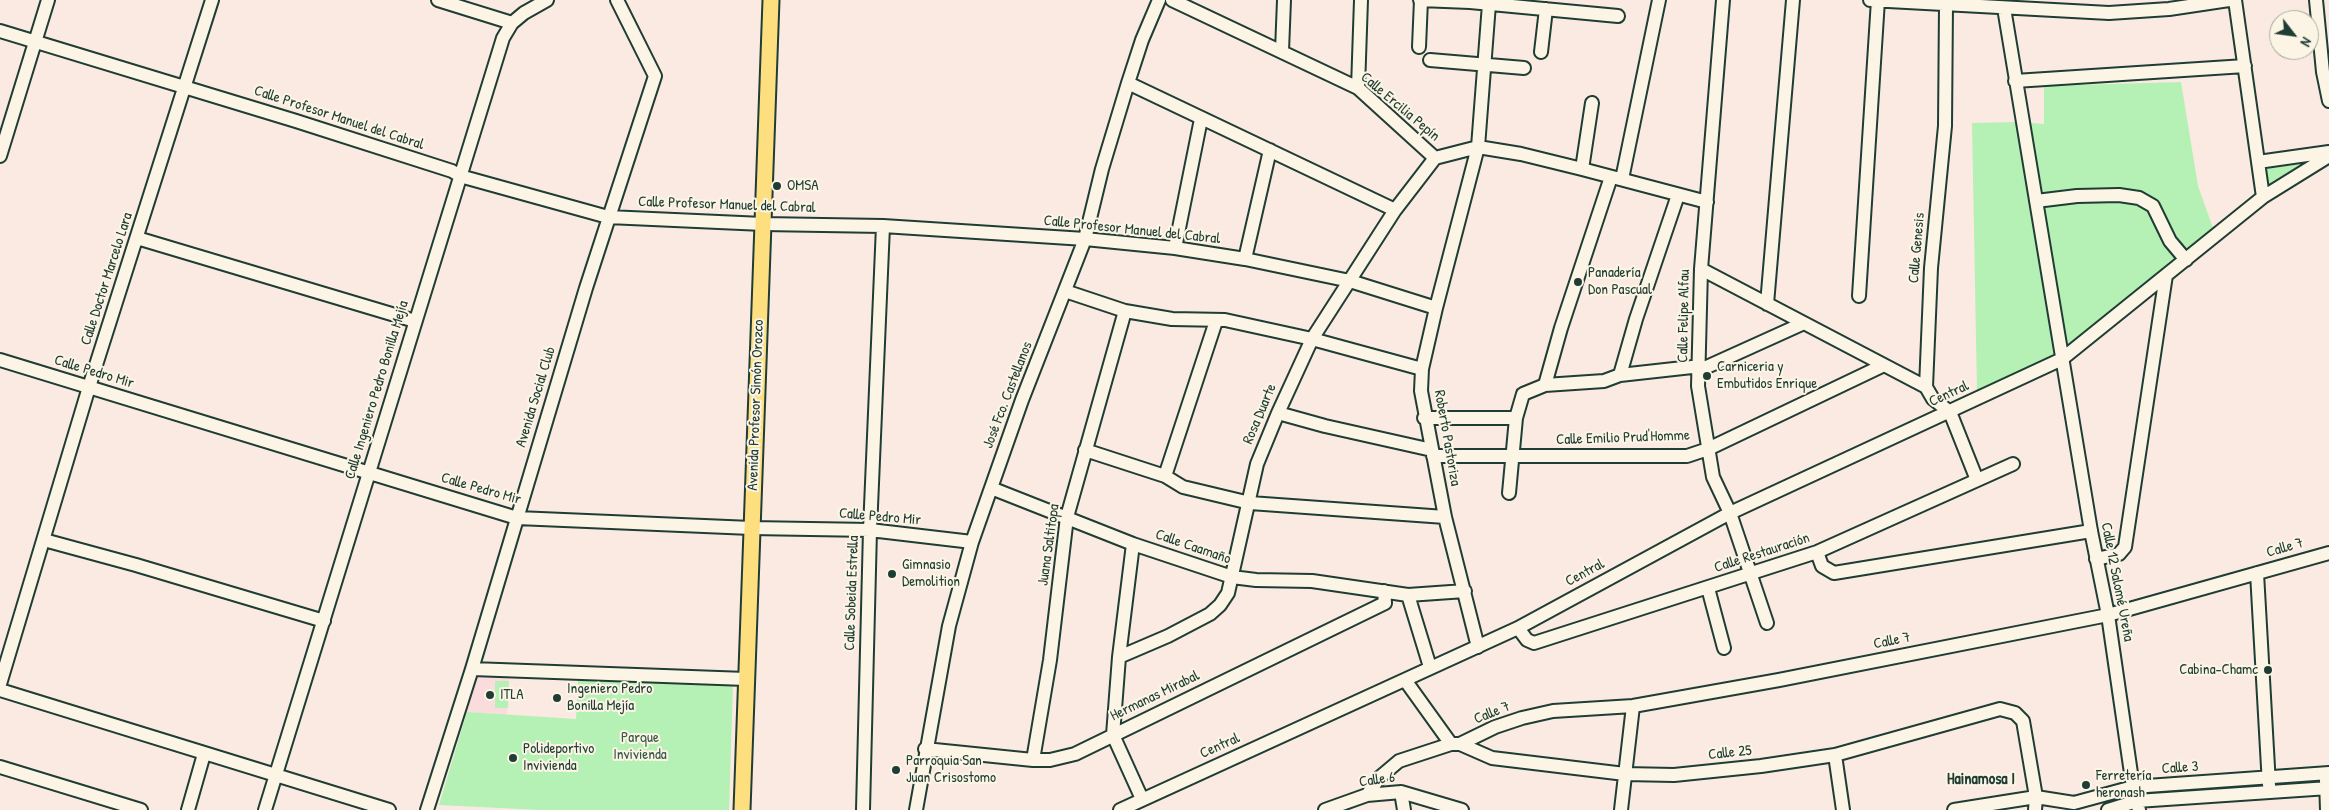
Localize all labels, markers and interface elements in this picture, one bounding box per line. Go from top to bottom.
north arrow [2269,10,2319,60]
text: N [2296,34,2317,50]
street label: Calle Ercilia Pepín [1357,69,1443,145]
street label: Calle Profesor Manuel del Cabral [252,82,426,154]
place label: OMSA [787,177,818,195]
marker: OMSA [771,180,783,192]
street label: Calle Profesor Manuel del Cabral [638,193,816,217]
street label: Calle Doctor Marcelo Lara [77,210,137,348]
street label: Calle Profesor Manuel del Cabral [1043,212,1221,248]
street label: Calle Genesis [1905,212,1929,284]
place label: Panadería Don Pascual [1588,264,1652,299]
street label: Calle Felipe Alfau [1674,269,1694,363]
marker: Panadería Don Pascual [1572,276,1584,288]
street label: Calle Ingeniero Pedro Bonilla Mejía [341,298,413,482]
street label: Avenida Profesor Simón Orozco [744,319,768,491]
street label: José Fco. Castellanos [979,339,1037,451]
street label: Avenida Social Club [512,344,560,450]
street label: Calle Pedro Mir [52,351,136,393]
place label: Carniceria y Embutidos Enrique [1717,358,1817,393]
marker: Carniceria y Embutidos Enrique [1701,370,1713,382]
street label: Central [1926,377,1972,411]
street label: Rosa Duarte [1239,381,1281,447]
street label: Roberto Pastoriza [1430,389,1464,487]
street label: Calle Emilio Prud'Homme [1556,427,1690,449]
street label: Calle Pedro Mir [439,469,523,509]
street label: Juana Saltitopa [1034,503,1064,587]
street label: Calle Pedro Mir [838,504,922,530]
street label: Calle 12 Salomé Ureña [2097,521,2137,643]
street label: Calle Caamaño [1153,526,1233,568]
street label: Calle Restauración [1712,529,1812,577]
street label: Calle 7 [2265,534,2305,562]
street label: Calle Sobeida Estrella [841,535,863,651]
street label: Central [1562,555,1608,591]
place label: Gimnasio Demolition [902,556,960,591]
marker: Gimnasio Demolition [886,568,898,580]
street label: Calle 7 [1872,629,1912,653]
place label: Cabina-Chamc [2179,661,2258,679]
marker: Cabina-Chamc [2262,664,2274,676]
street label: Hermanas Mirabal [1108,667,1202,725]
place label: Ingeniero Pedro Bonilla Mejía [567,680,652,715]
place label: ITLA [500,686,523,704]
marker: ITLA [484,689,496,701]
marker: Ingeniero Pedro Bonilla Mejía [551,692,563,704]
street label: Calle 7 [1471,698,1513,728]
park label: Parque Invivienda [613,729,667,764]
street label: Central [1197,729,1243,763]
place label: Polideportivo Invivienda [523,740,594,775]
street label: Calle 25 [1708,742,1752,764]
marker: Polideportivo Invivienda [507,752,519,764]
place label: Parroquia San Juan Crisostomo [906,752,996,787]
street label: Calle 3 [2161,758,2199,778]
marker: Parroquia San Juan Crisostomo [890,764,902,776]
place label: Ferretería heronash [2096,767,2151,802]
street label: Calle 6 [1358,769,1396,791]
district label: Hainamosa I [1947,770,2015,790]
marker: Ferretería heronash [2080,779,2092,791]

